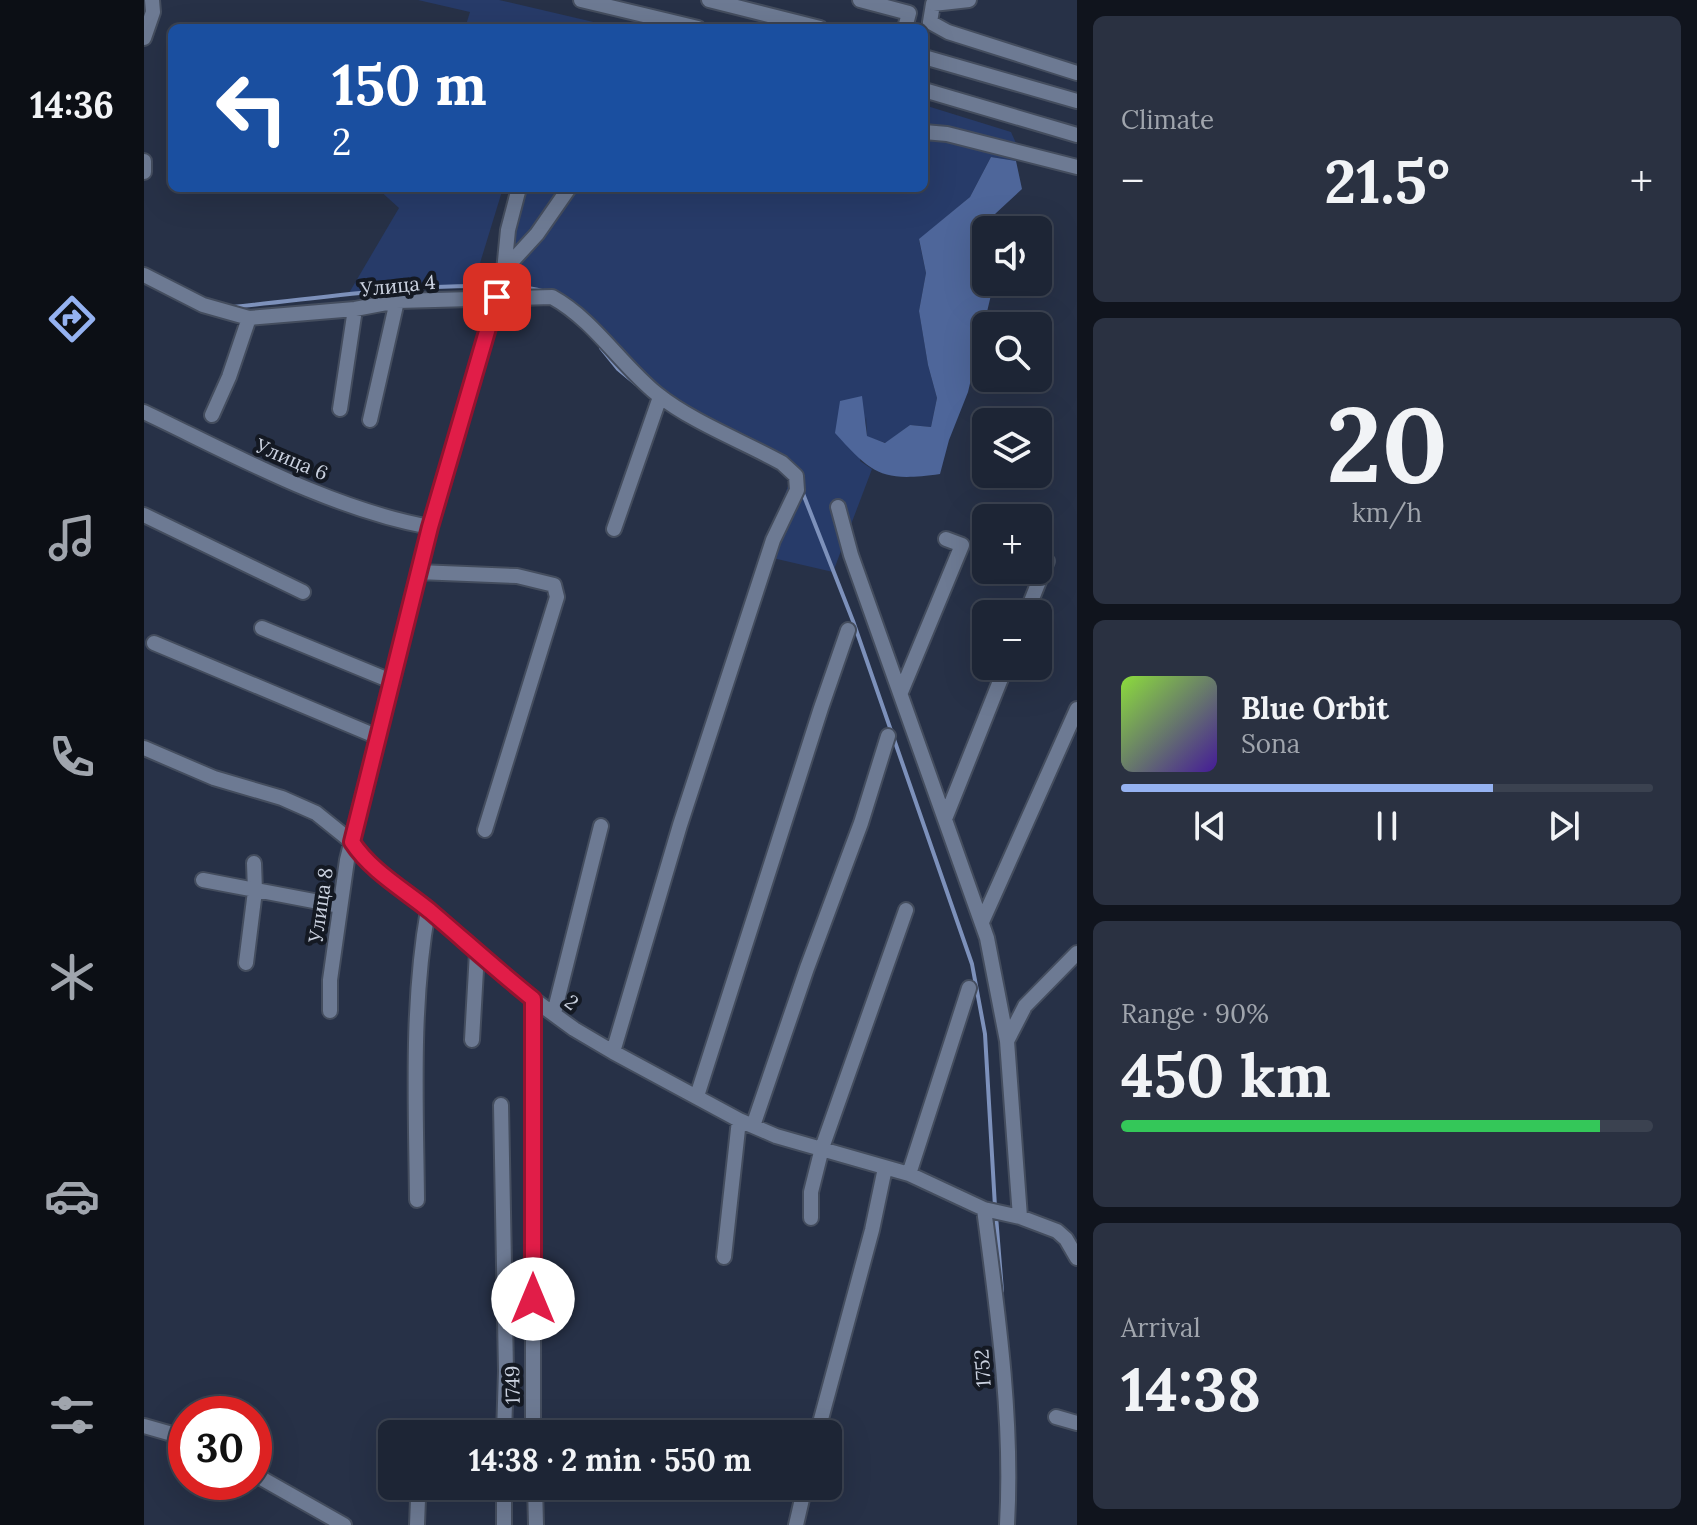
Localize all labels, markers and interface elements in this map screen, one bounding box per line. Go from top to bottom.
text: 150 m [332,49,487,120]
icon: left [200,56,304,160]
text: 14:36 [30,82,114,128]
text: Climate [1121,103,1214,136]
text: 2 [332,119,351,165]
text: 21.5° [1324,143,1450,219]
text: − [1121,153,1144,209]
text: + [1630,153,1653,209]
map controls [972,216,1052,680]
button: sound [972,216,1052,296]
pin [463,263,531,331]
street label: Улица 4 [358,269,437,301]
icon: arrive [475,275,519,319]
icon: directions [44,291,100,347]
button: search [972,312,1052,392]
text: 20 [1326,377,1448,510]
button: layers [972,408,1052,488]
street label: Улица 6 [251,432,332,485]
text: km/h [1352,496,1422,529]
button: + [972,504,1052,584]
icon: music [44,510,100,566]
button: − [972,600,1052,680]
text: Blue Orbit [1241,689,1389,727]
text: Sona [1241,727,1300,760]
icon: phone [44,729,100,785]
icon: previous [1188,804,1232,848]
icon: pause [1365,804,1409,848]
icon: next [1542,804,1586,848]
street label: Улица 8 [302,866,338,945]
icon: climate [44,949,100,1005]
street label: 2 [560,989,584,1015]
text: Range · 90% [1121,997,1269,1030]
text: 450 km [1121,1037,1331,1113]
icon: car [44,1168,100,1224]
position arrow [491,1257,575,1341]
text: Arrival [1121,1311,1200,1344]
street label: 1752 [968,1348,996,1388]
text: 14:38 [1121,1351,1261,1427]
street label: 1749 [499,1365,525,1405]
icon: filters [44,1387,100,1443]
speed limit sign: 30 [168,1396,272,1500]
text: 14:38 · 2 min · 550 m [469,1441,751,1479]

